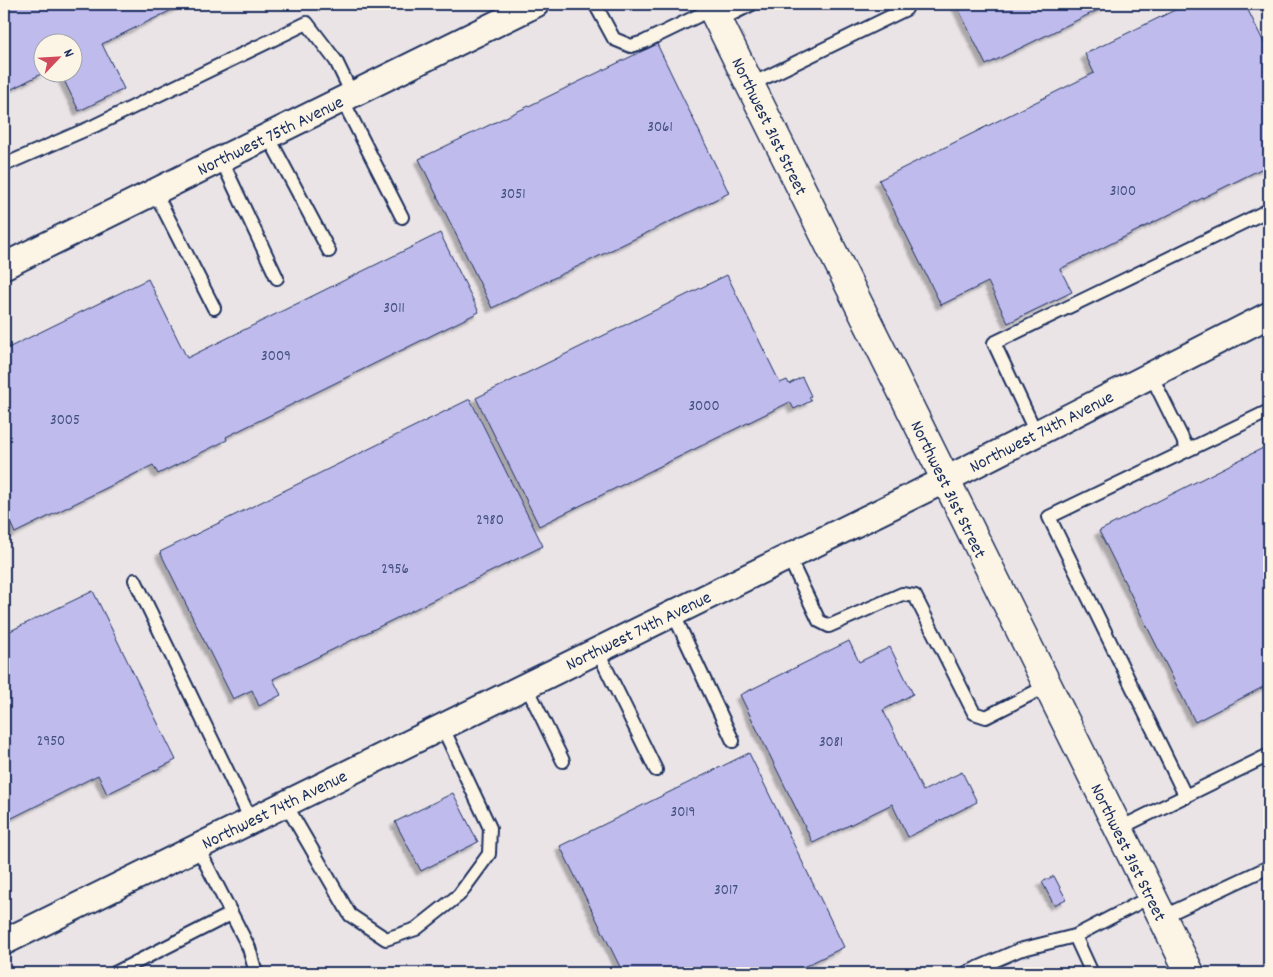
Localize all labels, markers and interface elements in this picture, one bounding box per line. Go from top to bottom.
north arrow [32,32,82,82]
text: N [57,46,79,61]
street label: Northwest 31st Street [724,54,812,200]
street label: Northwest 75th Avenue [194,91,348,184]
house number: 3061 [647,117,673,139]
house number: 3100 [1110,181,1136,203]
house number: 3051 [500,184,526,206]
house number: 3011 [383,298,405,320]
house number: 3009 [261,346,291,368]
street label: Northwest 74th Avenue [966,386,1119,480]
house number: 3000 [688,396,720,418]
house number: 3005 [50,410,80,432]
street label: Northwest 31st Street [903,417,991,563]
house number: 2980 [476,510,504,532]
house number: 2956 [381,559,409,581]
street label: Northwest 74th Avenue [562,586,716,678]
house number: 2950 [37,731,65,753]
house number: 3081 [819,732,843,754]
street label: Northwest 74th Avenue [198,765,352,857]
street label: Northwest 31st Street [1083,780,1171,926]
house number: 3019 [671,802,696,824]
house number: 3017 [714,880,738,902]

